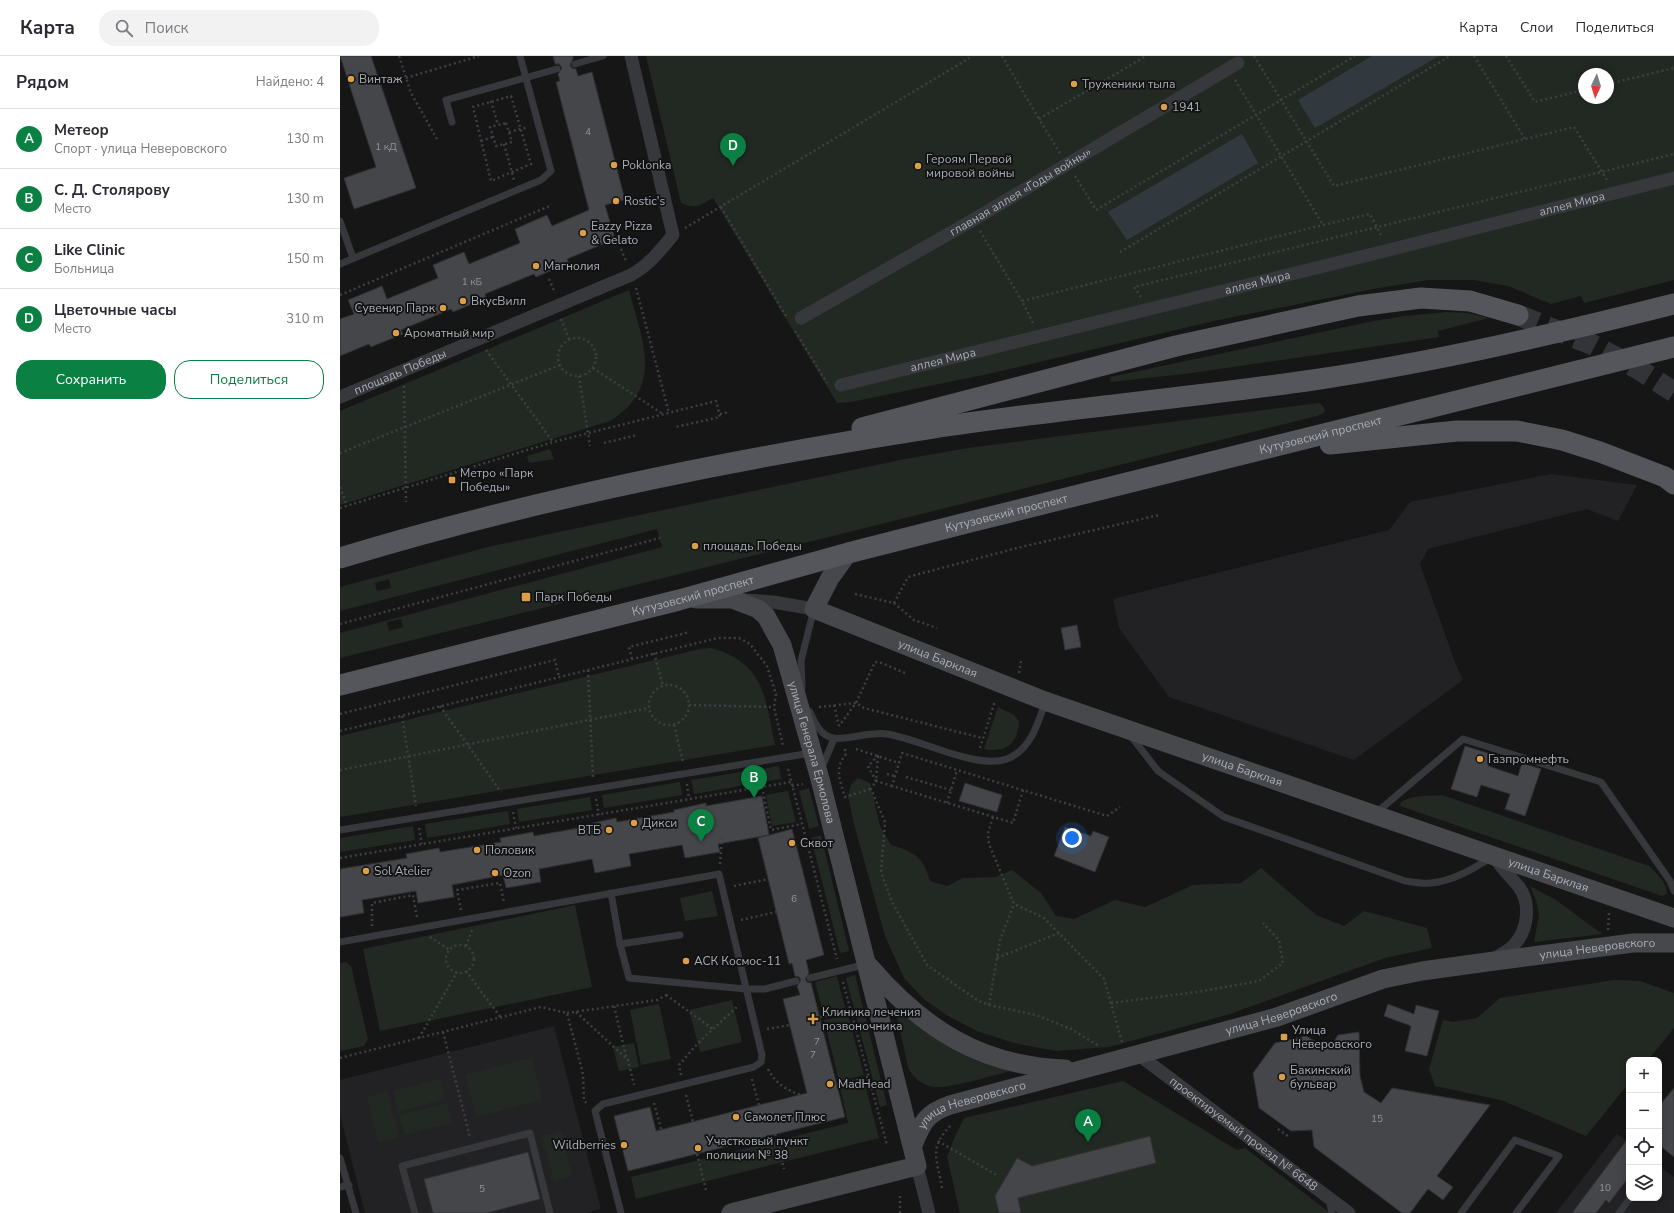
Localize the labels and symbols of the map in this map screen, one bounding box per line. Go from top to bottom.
north arrow [1578,68,1614,104]
place label: Винтаж [359,71,403,87]
marker: Винтаж [346,74,356,84]
place label: Труженики тыла [1082,76,1175,92]
marker: Труженики тыла [1069,79,1079,89]
place label: 1941 [1172,99,1201,115]
marker: 1941 [1159,102,1169,112]
house number: 4 [585,125,591,139]
pin: D [720,133,746,166]
house number: 1 кД [375,140,397,154]
street label: главная аллея «Годы войны» [946,144,1094,240]
place label: Героям Первой мировой войны [926,151,1014,181]
place label: Poklonka [622,157,671,173]
marker: Poklonka [609,160,619,170]
marker: Героям Первой мировой войны [913,161,923,171]
street label: аллея Мира [1537,188,1606,220]
place label: Rostic's [624,193,665,209]
marker: Rostic's [611,196,621,206]
place label: Eazzy Pizza & Gelato [591,218,652,248]
marker: Eazzy Pizza & Gelato [578,228,588,238]
place label: Магнолия [544,258,600,274]
marker: Магнолия [531,261,541,271]
street label: аллея Мира [1223,267,1292,298]
house number: 1 кБ [462,275,483,289]
place label: ВкусВилл [471,293,526,309]
marker: ВкусВилл [458,296,468,306]
place label: Сувенир Парк [355,300,436,316]
marker: Сувенир Парк [438,303,448,313]
place label: Ароматный мир [404,325,494,341]
marker: Ароматный мир [391,328,401,338]
street label: аллея Мира [908,344,977,376]
street label: площадь Победы [351,345,449,398]
street label: Кутузовский проспект [1258,412,1384,458]
place label: Метро «Парк Победы» [460,465,534,495]
marker: Метро «Парк Победы» [447,475,457,485]
street label: Кутузовский проспект [943,490,1070,536]
place label: площадь Победы [703,538,802,554]
marker: площадь Победы [690,541,700,551]
street label: Кутузовский проспект [630,571,756,620]
place label: Парк Победы [535,589,612,605]
marker: Парк Победы [520,591,532,603]
street label: улица Барклая [896,635,980,681]
street label: улица Генерала Ермолова [785,679,839,825]
street label: улица Барклая [1200,748,1285,790]
place label: Газпромнефть [1488,751,1569,767]
marker: Газпромнефть [1475,754,1485,764]
pin: B [741,765,767,798]
pin: C [688,809,714,842]
place label: Дикси [642,815,677,831]
marker: Дикси [629,818,639,828]
place label: ВТБ [578,822,601,838]
marker: ВТБ [604,825,614,835]
your location [1062,828,1082,848]
place label: Сквот [800,835,834,851]
marker: Сквот [787,838,797,848]
place label: Половик [485,842,535,858]
marker: Половик [472,845,482,855]
street label: улица Барклая [1506,853,1591,896]
place label: Sol Atelier [374,863,432,879]
place label: Ozon [503,865,531,881]
marker: Sol Atelier [361,866,371,876]
marker: Ozon [490,868,500,878]
house number: 6 [791,892,797,906]
street label: улица Неверовского [1538,935,1656,963]
place label: АСК Космос-11 [694,953,781,969]
marker: АСК Космос-11 [681,956,691,966]
street label: улица Неверовского [1224,988,1340,1039]
place label: Клиника лечения позвоночника [822,1004,921,1034]
marker: Клиника лечения позвоночника [807,1013,819,1025]
place label: Улица Неверовского [1291,1022,1372,1052]
marker: Улица Неверовского [1279,1032,1289,1042]
house number: 7 [814,1035,820,1049]
house number: 7 [810,1048,816,1062]
place label: Бакинский бульвар [1290,1062,1351,1092]
marker: Бакинский бульвар [1277,1072,1287,1082]
street label: проектируемый проезд № 6648 [1166,1073,1321,1195]
place label: MadHead [838,1076,891,1092]
street label: улица Неверовского [914,1077,1028,1132]
marker: MadHead [825,1079,835,1089]
place label: Самолет Плюс [744,1109,826,1125]
pin: A [1075,1109,1101,1142]
marker: Самолет Плюс [731,1112,741,1122]
house number: 15 [1371,1112,1383,1126]
place label: Участковый пункт полиции № 38 [705,1133,809,1163]
place label: Wildberries [553,1137,616,1153]
marker: Wildberries [619,1140,629,1150]
marker: Участковый пункт полиции № 38 [693,1143,703,1153]
house number: 10 [1599,1181,1611,1195]
house number: 5 [479,1182,485,1196]

